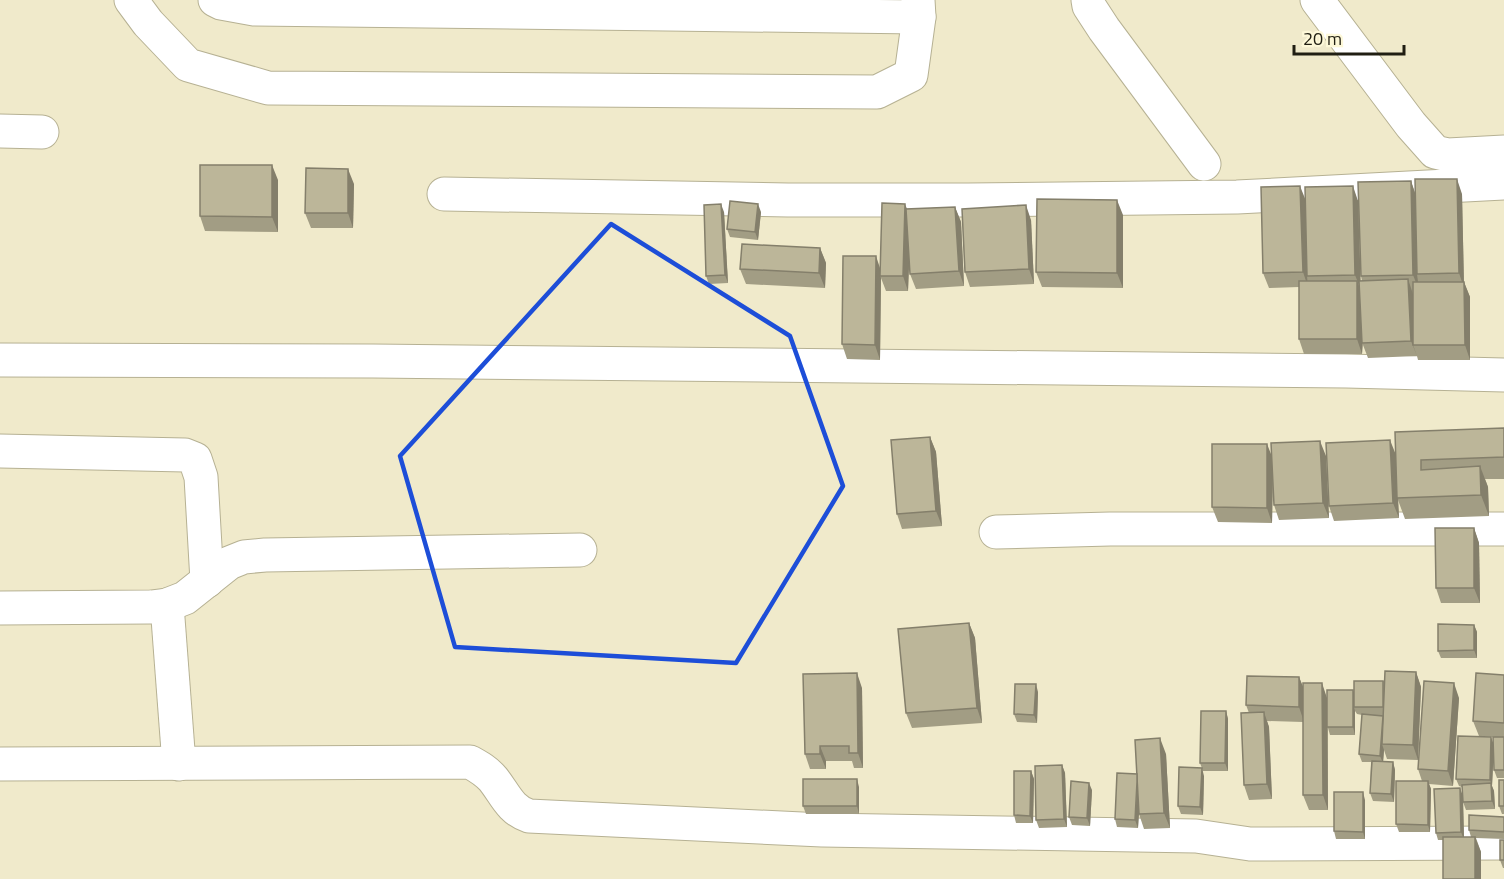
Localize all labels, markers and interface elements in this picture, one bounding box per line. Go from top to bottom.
scale bar [1294,18,1404,56]
text: 20 m [1303,25,1342,52]

